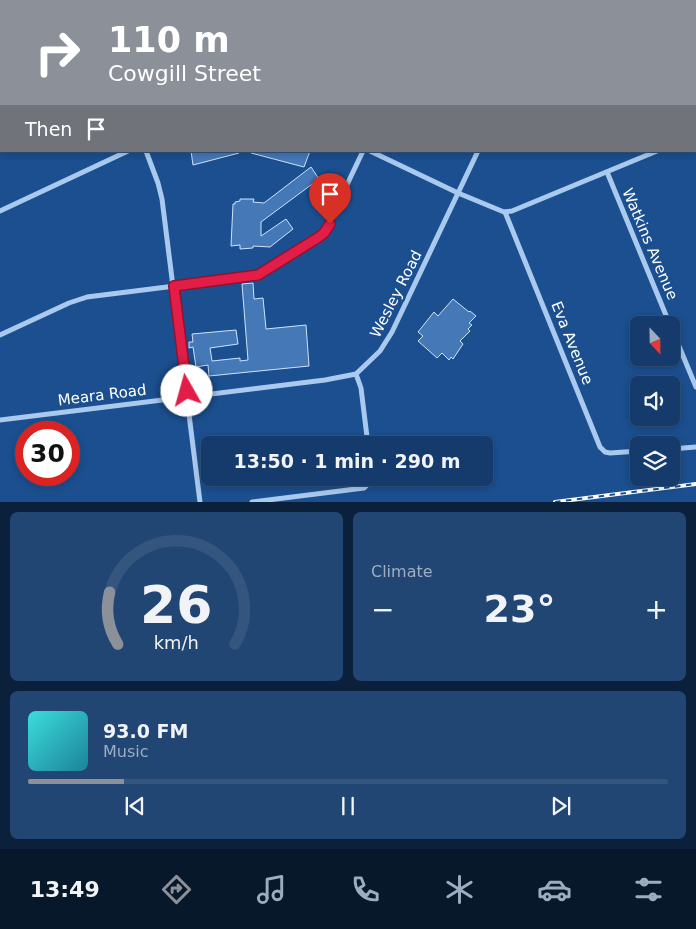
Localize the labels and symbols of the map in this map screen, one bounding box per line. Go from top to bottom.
pin [309,173,351,224]
street label: Watkins Avenue [618,185,682,303]
street label: Wesley Road [366,247,426,341]
street label: Eva Avenue [547,299,597,387]
north arrow [630,316,680,366]
position arrow [160,364,212,416]
street label: Meara Road [57,381,147,409]
speed limit sign: 30 [15,421,80,486]

